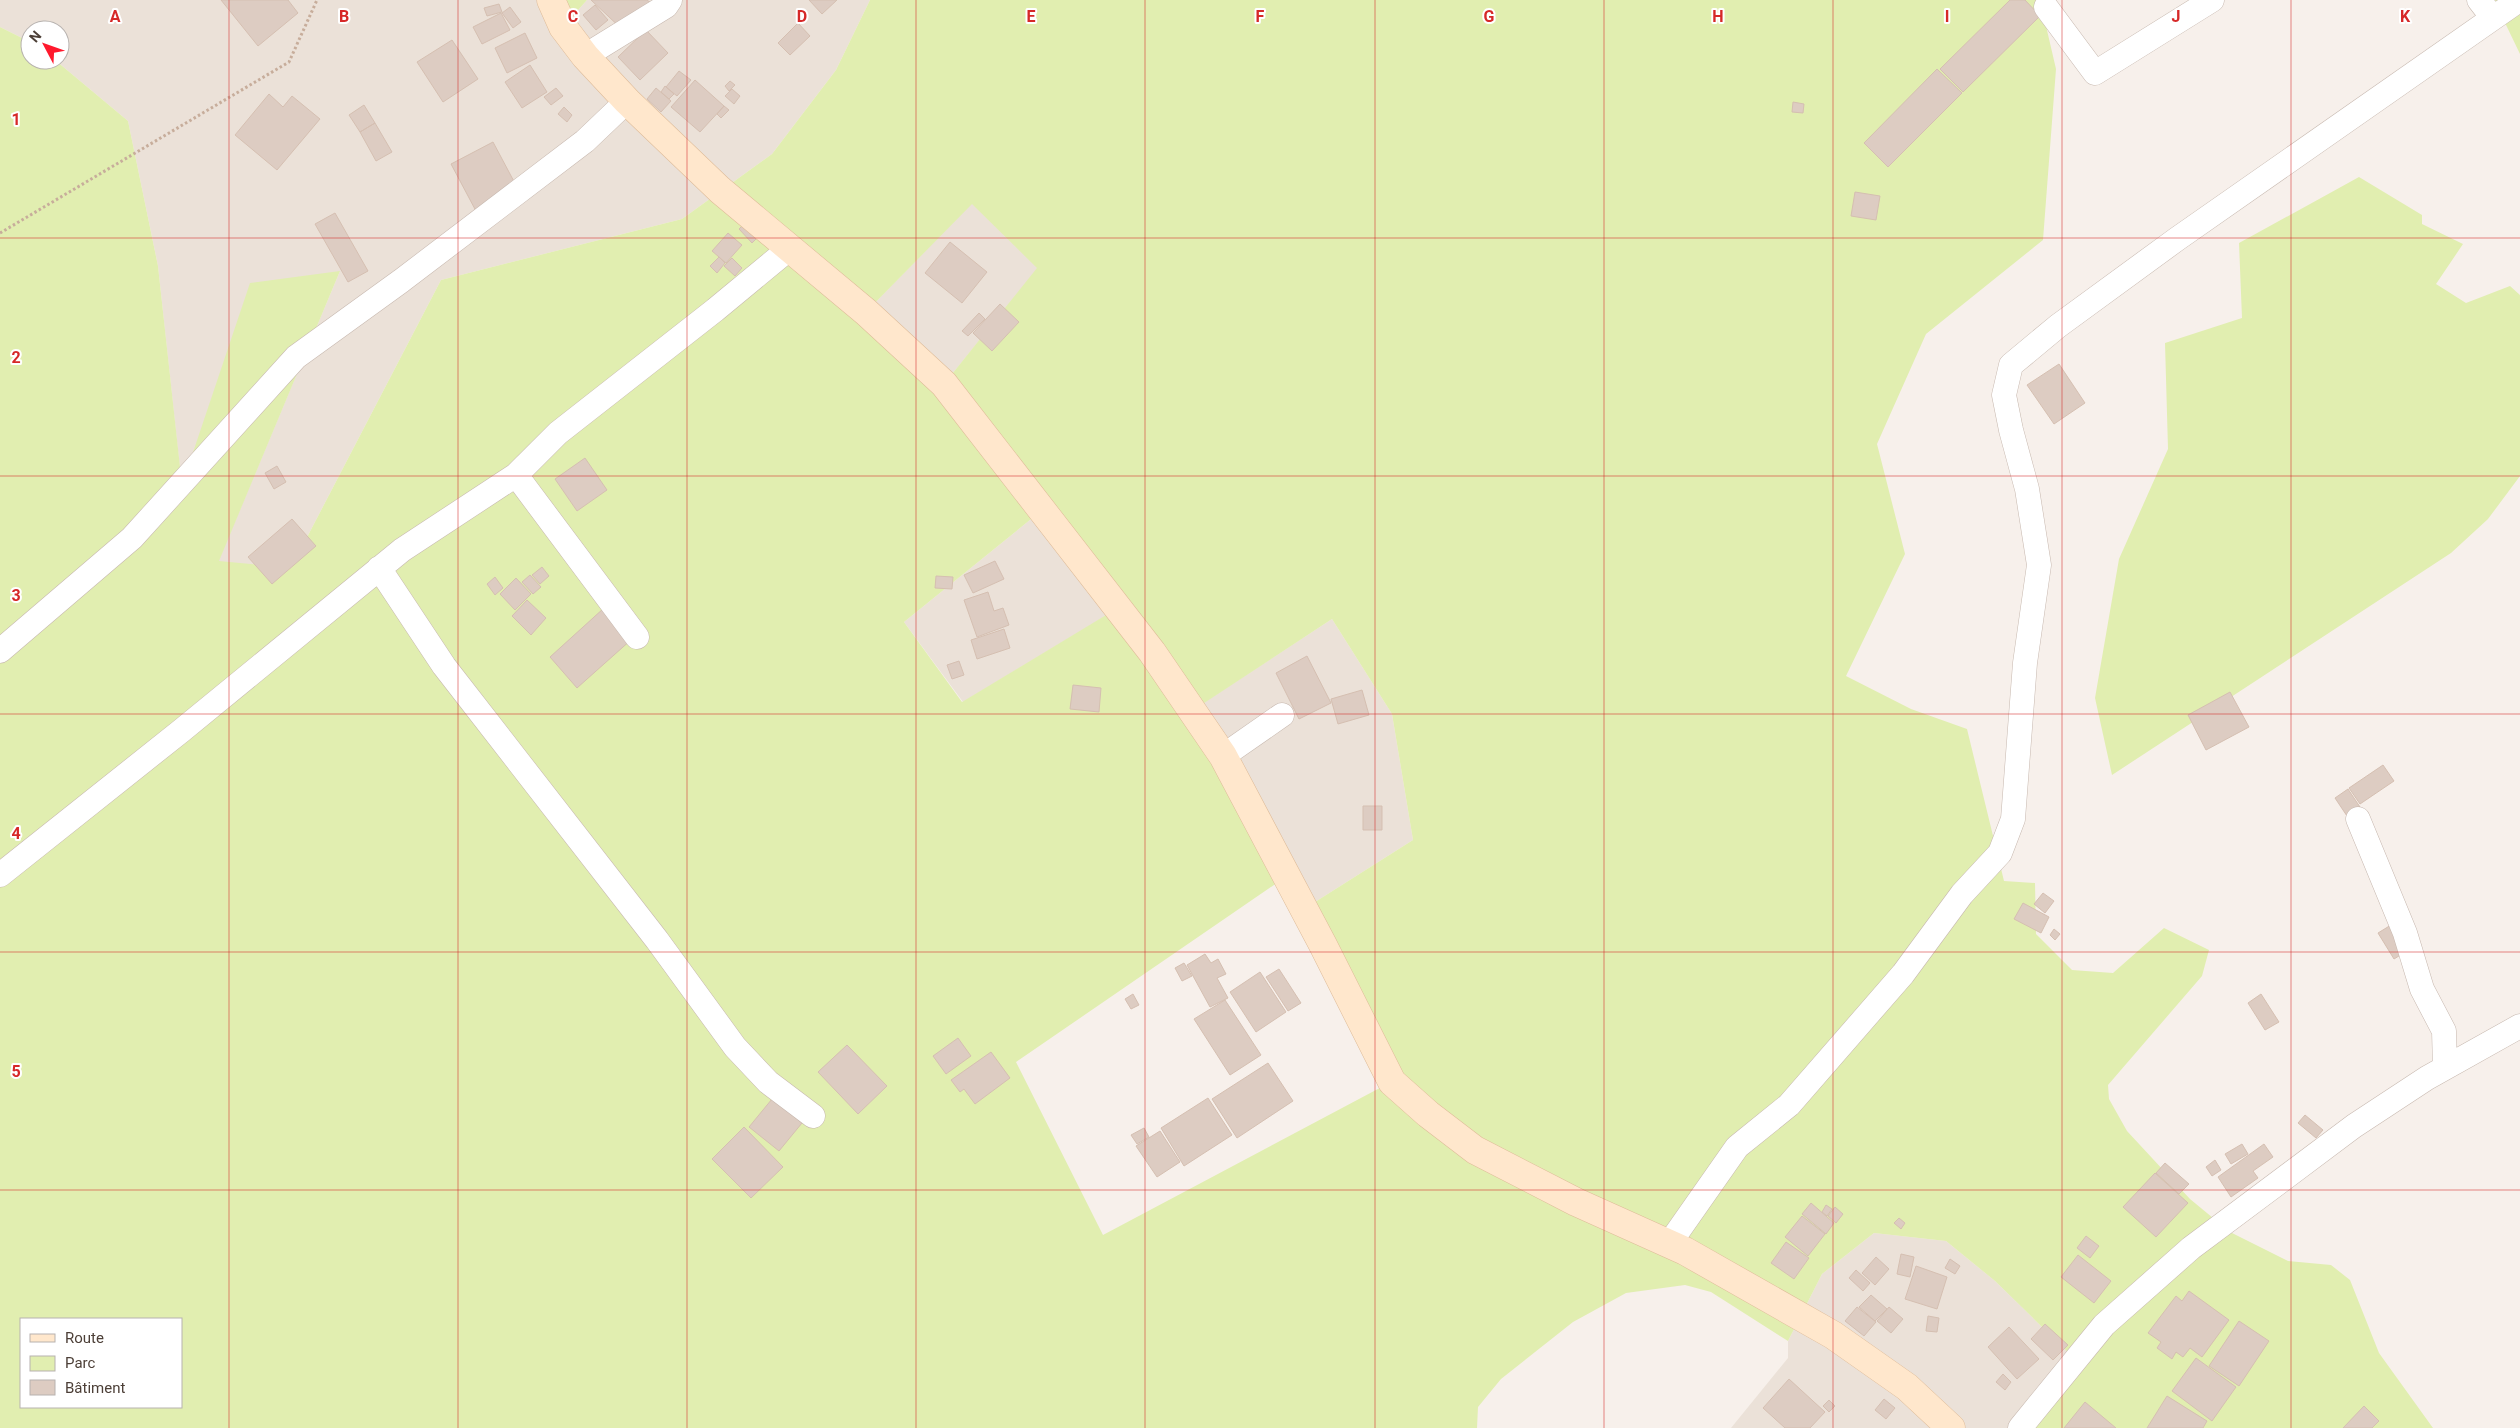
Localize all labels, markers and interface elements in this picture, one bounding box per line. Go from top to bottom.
text: A [110,7,121,26]
text: B [339,7,349,26]
text: C [568,7,578,26]
text: D [797,7,807,26]
text: E [1027,7,1036,26]
text: F [1256,7,1265,26]
text: G [1484,7,1495,26]
text: H [1712,7,1724,26]
text: I [1945,7,1949,26]
text: J [2172,7,2180,26]
text: K [2400,7,2411,26]
north arrow [20,20,70,70]
text: N [26,27,44,45]
text: 1 [11,110,21,129]
text: 2 [11,348,21,367]
text: 3 [11,586,21,605]
text: 4 [11,824,21,843]
text: 5 [11,1062,21,1081]
legend [20,1318,182,1408]
text: Route [65,1329,104,1347]
text: Parc [65,1354,95,1372]
text: Bâtiment [65,1379,125,1397]

